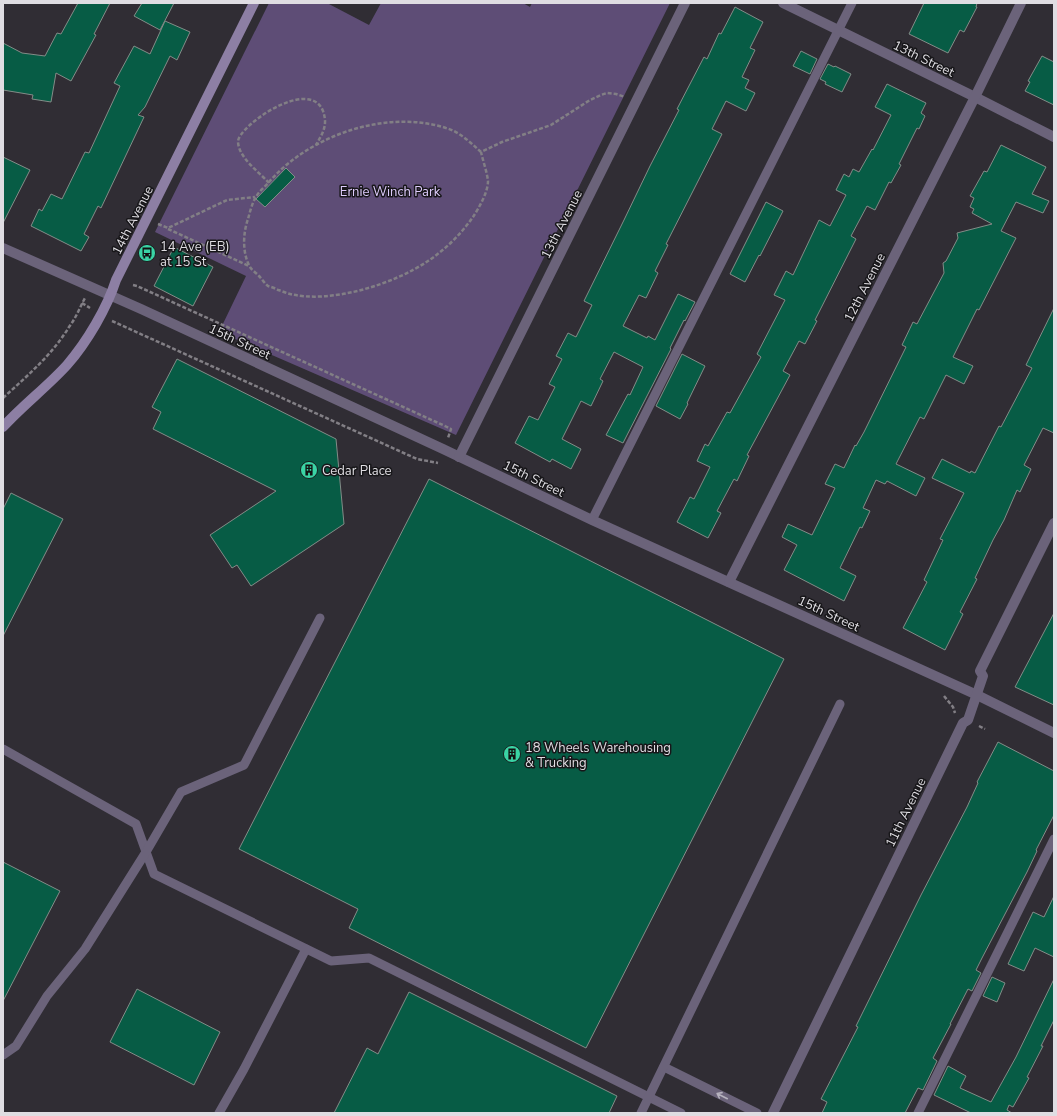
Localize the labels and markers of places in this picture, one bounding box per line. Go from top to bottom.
place label: 14 Ave (EB) at 15 St [160,238,230,271]
bus stop icon: 14 Ave (EB) at 15 St [137,243,157,263]
building icon: Cedar Place [299,460,319,480]
place label: Cedar Place [322,462,392,480]
place label: 18 Wheels Warehousing & Trucking [525,739,671,772]
building icon: 18 Wheels Warehousing & Trucking [502,744,522,764]

